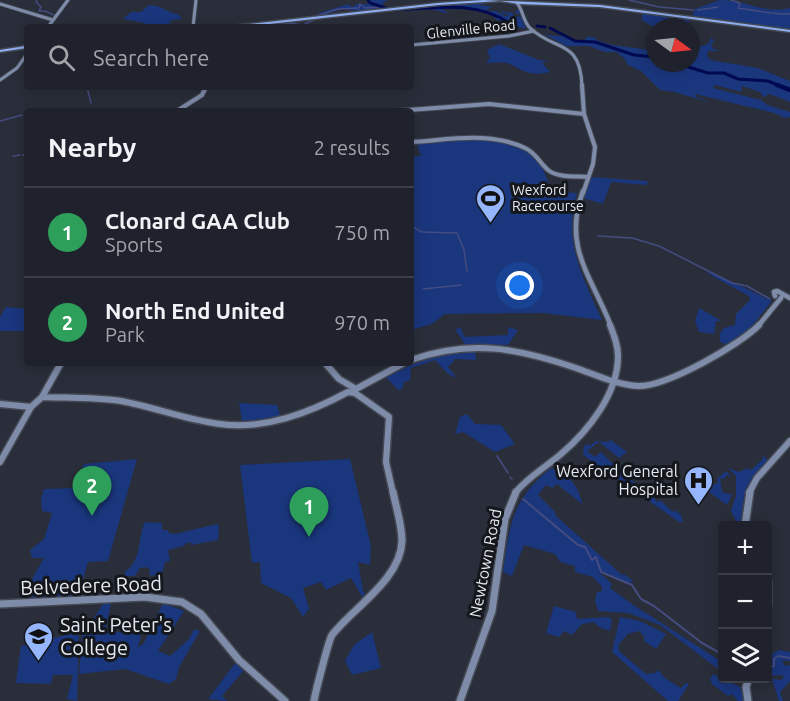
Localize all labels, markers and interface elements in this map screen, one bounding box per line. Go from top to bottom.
street label: Glenville Road [426,16,516,42]
north arrow [646,18,700,72]
search box [24,24,414,90]
icon: search [45,41,78,74]
text: Search here [93,45,209,70]
text: Nearby [48,133,136,162]
text: 2 results [314,136,390,159]
sports icon: Wexford Racecourse [475,182,507,224]
place label: Wexford Racecourse [512,182,584,214]
text: Clonard GAA Club [105,208,290,233]
text: 1 [62,221,73,244]
text: 750 m [334,221,390,244]
text: Sports [105,233,163,256]
your location [505,271,534,300]
text: North End United [105,298,285,323]
text: 2 [62,311,73,334]
text: 970 m [334,311,390,334]
text: Park [105,323,145,346]
place label: Wexford General Hospital [556,462,678,498]
hospital icon: Wexford General Hospital [683,464,715,506]
pin: 2 [72,466,112,516]
pin: 1 [290,488,328,537]
street label: Newtown Road [466,507,504,619]
map controls [718,521,772,683]
button: + [718,521,772,575]
street label: Belvedere Road [20,571,162,599]
button: − [718,575,772,629]
place label: Saint Peter's College [60,613,172,659]
school or university icon: Saint Peter's College [23,620,55,662]
button: layers [718,629,772,683]

